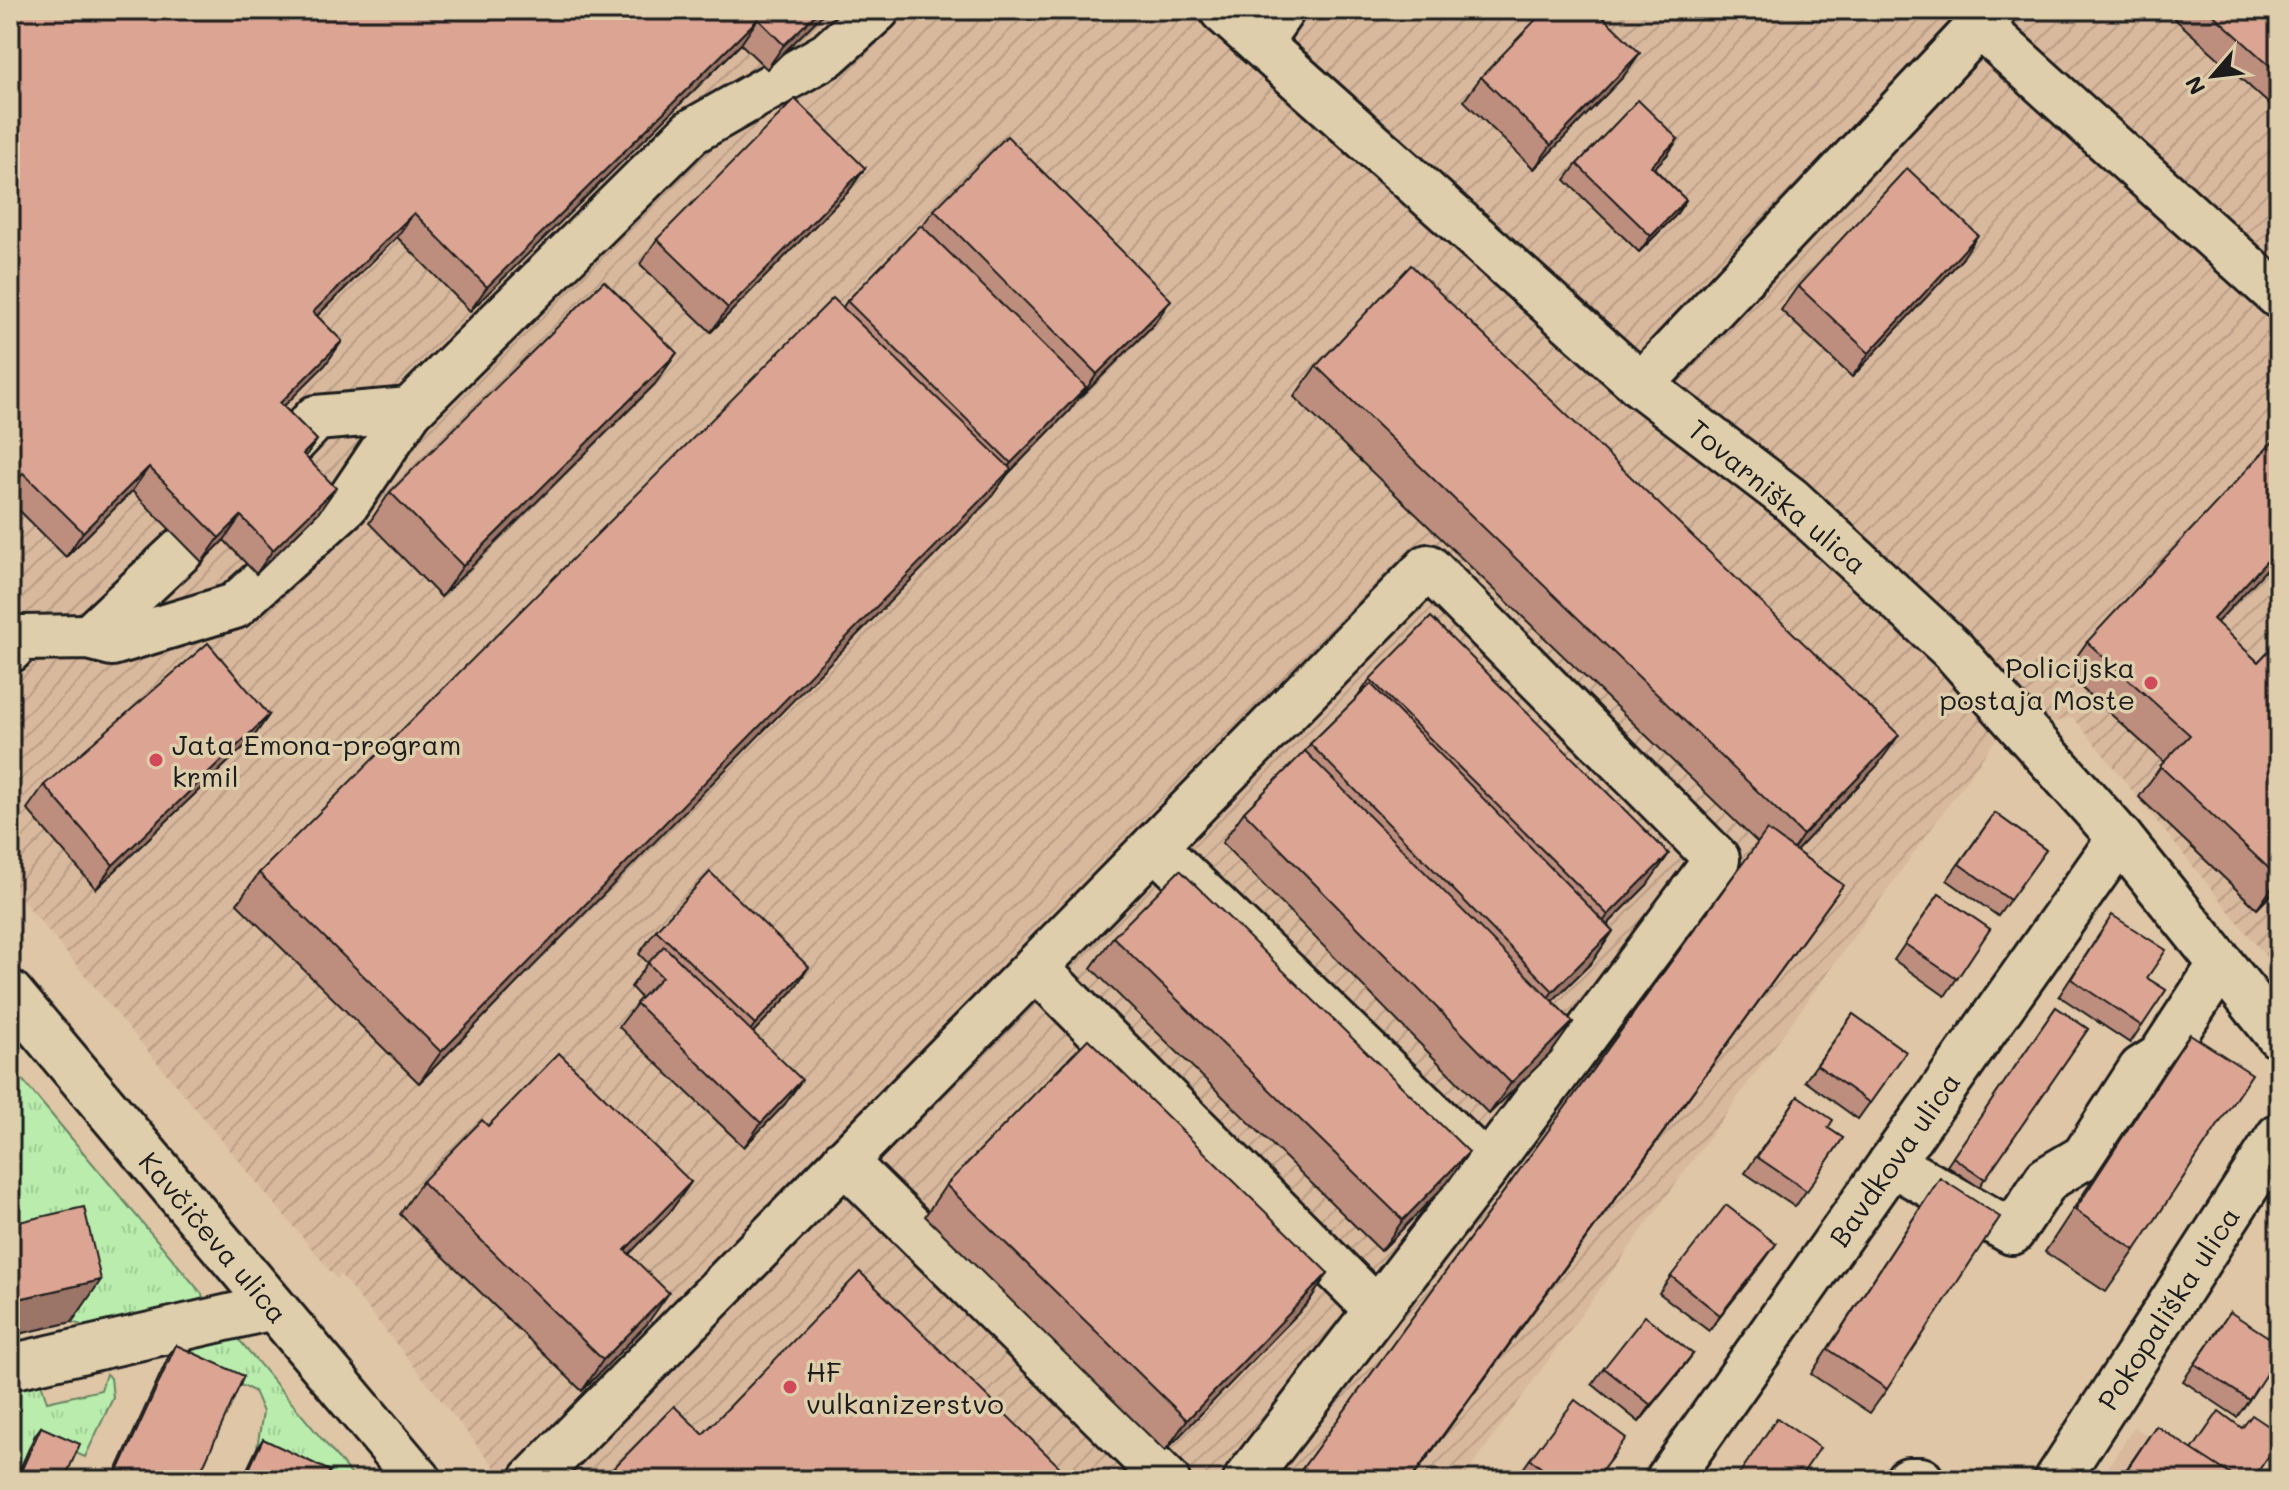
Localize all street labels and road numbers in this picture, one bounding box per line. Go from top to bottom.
street label: Tovarniška ulica [1681,411,1875,581]
street label: Bavdkova ulica [1820,1065,1968,1253]
street label: Kavčičeva ulica [132,1144,296,1330]
street label: Pokopališka ulica [2089,1200,2247,1416]

